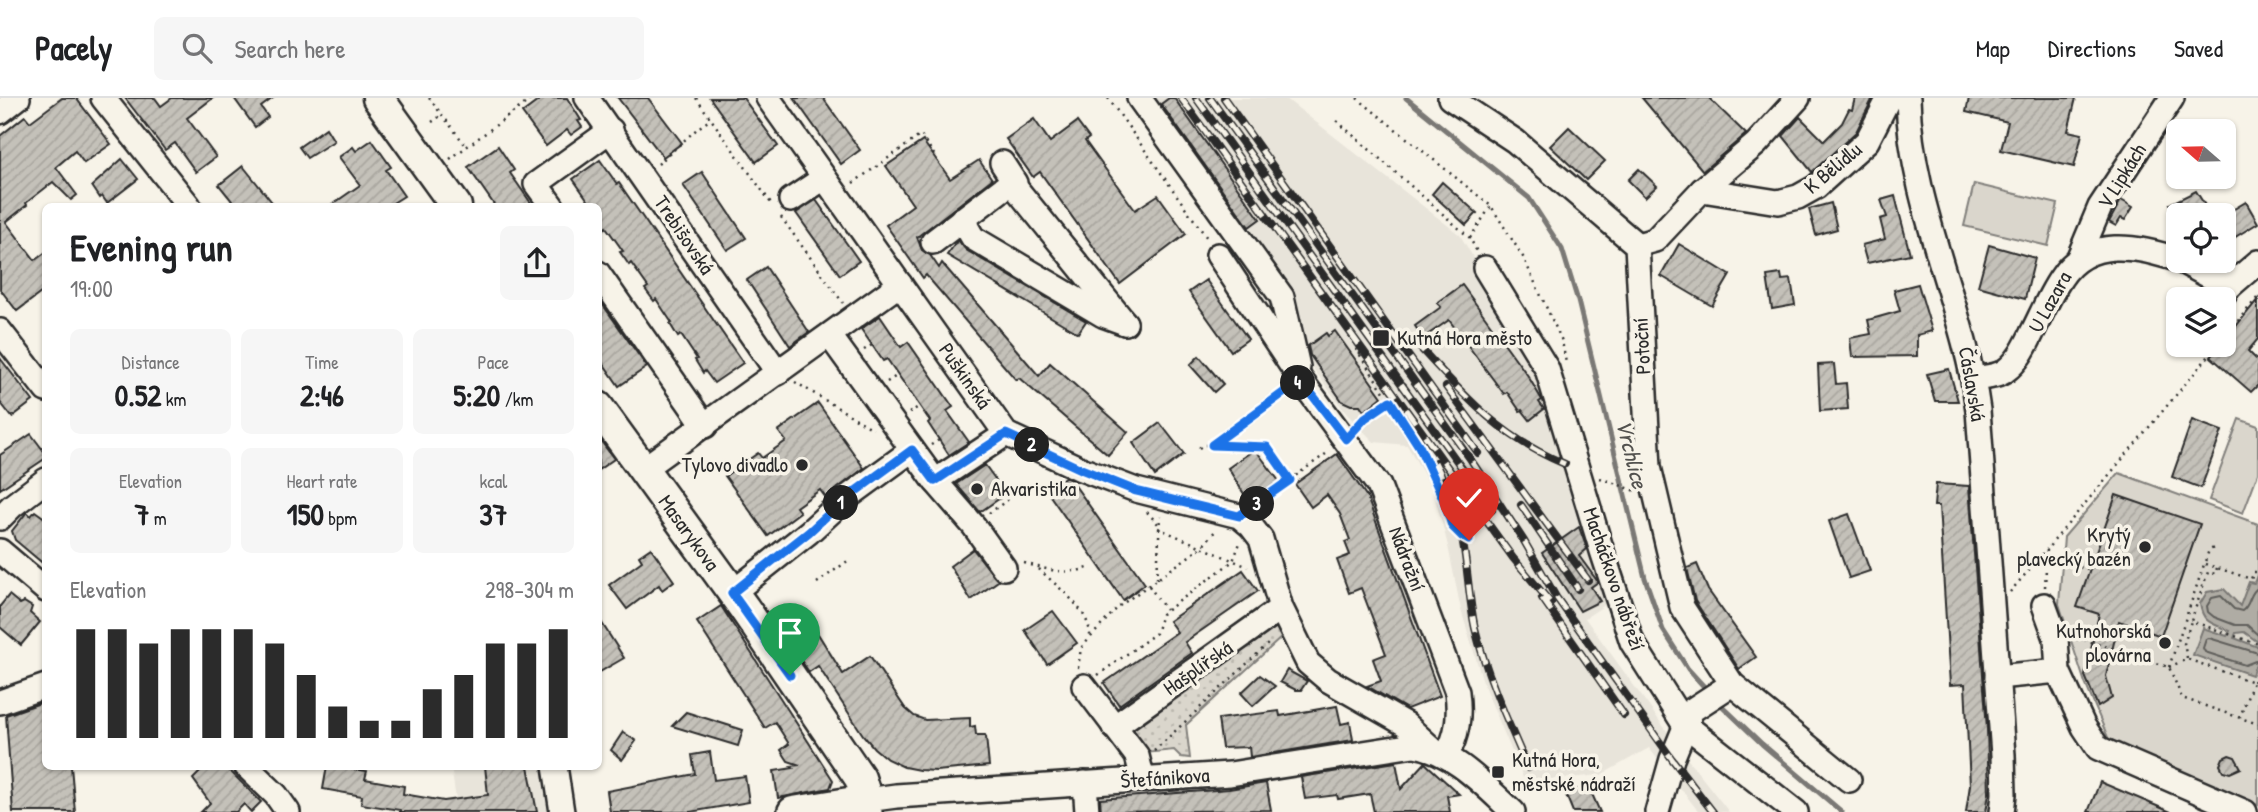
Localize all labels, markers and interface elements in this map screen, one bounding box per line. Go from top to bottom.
search box [154,17,644,80]
text: Pacely [35,26,112,70]
icon: search [178,29,216,67]
text: Search here [234,31,346,66]
text: Map [1976,32,2010,64]
text: Directions [2048,32,2136,64]
text: Saved [2174,32,2223,64]
north arrow [2166,119,2236,189]
map controls [2166,119,2236,357]
street label: K Bělidlu [1798,135,1868,200]
street label: V Lipkách [2090,137,2153,214]
street label: Trebišovská [647,189,721,280]
button: locate [2166,203,2236,273]
text: Evening run [70,221,233,273]
button: share [500,226,574,300]
street label: U Lazara [2021,266,2078,338]
text: 19:00 [70,273,113,304]
button: layers [2166,287,2236,357]
street label: Potoční [1626,317,1657,375]
place label: Kutná Hora město [1397,323,1532,352]
marker: Kutná Hora město [1371,328,1391,348]
street label: Puškinská [932,337,999,415]
street label: Čáslavská [1952,344,1993,423]
text: Distance [122,349,180,375]
text: Time [305,349,339,375]
text: Pace [478,349,509,375]
pin: 4 [1280,366,1316,400]
text: 4 [1294,369,1301,395]
text: 0.52 [115,375,161,415]
text: 2:46 [300,375,344,415]
text: 5:20 [453,375,500,415]
text: km [161,386,187,412]
text: /km [500,386,534,412]
water label: Vrchlice [1609,416,1656,492]
pin: 2 [1014,428,1050,462]
text: 2 [1027,431,1036,457]
place label: Tylovo divadlo [682,450,788,479]
marker: Tylovo divadlo [794,457,810,473]
text: Elevation [119,468,182,494]
text: Heart rate [287,468,357,494]
text: kcal [479,468,507,494]
pin [1439,468,1499,540]
place label: Akvaristika [991,474,1076,503]
icon: check [1450,479,1488,517]
marker: Akvaristika [969,481,985,497]
pin: 1 [824,486,858,520]
pin: 3 [1240,486,1274,522]
street label: Masarykova [652,489,727,577]
text: 1 [837,489,844,515]
text: 3 [1252,490,1261,516]
text: 7 [135,494,149,534]
text: 150 [287,494,324,534]
text: 37 [479,494,507,534]
street label: Macháčkovo nábřeží [1576,503,1653,654]
text: m [149,505,167,531]
text: bpm [324,505,357,531]
place label: Krytý plavecký bazén [2017,520,2131,573]
street label: Nádražní [1382,522,1433,595]
marker: Krytý plavecký bazén [2137,539,2153,555]
text: Elevation [70,574,146,605]
text: 298–304 m [485,574,574,605]
pin [760,603,820,675]
icon: arrive [771,614,809,652]
place label: Kutnohorská plovárna [2056,616,2151,669]
street label: Hašplířská [1157,633,1238,702]
marker: Kutnohorská plovárna [2157,635,2173,651]
place label: Kutná Hora, městské nádraží [1512,745,1636,798]
street label: Štefánikova [1120,760,1210,795]
marker: Kutná Hora, městské nádraží [1490,764,1506,780]

